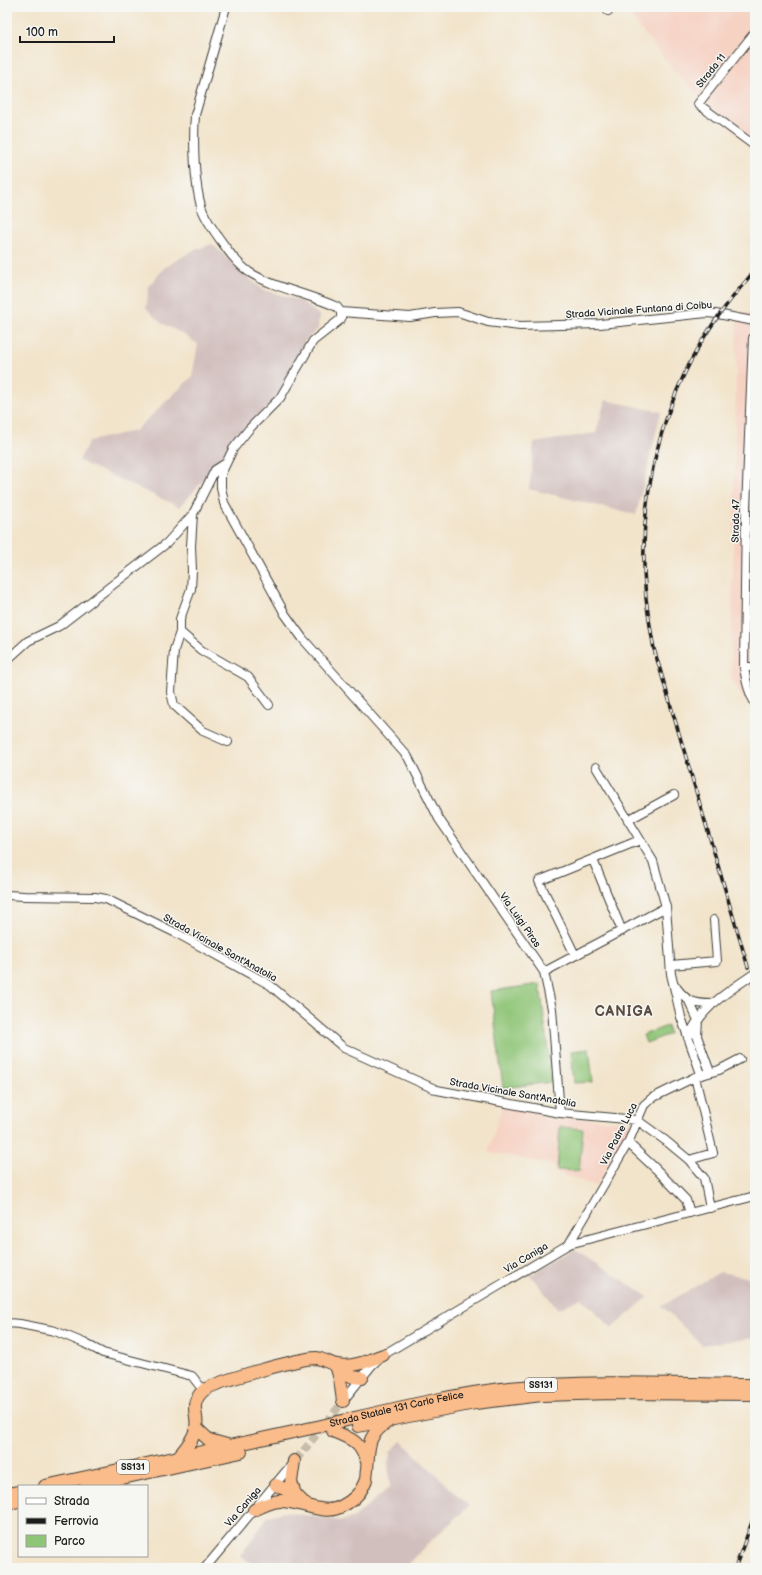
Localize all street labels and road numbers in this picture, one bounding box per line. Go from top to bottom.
street label: Strada 11 [694,52,728,90]
street label: Strada Vicinale Funtana di Coibu [565,299,713,321]
street label: Strada 47 [730,499,742,543]
street label: Via Luigi Piras [497,890,543,950]
street label: Strada Vicinale Sant'Anatolia [161,912,279,984]
street label: Strada Vicinale Sant'Anatolia [449,1076,578,1110]
street label: Via Padre Luca [598,1100,640,1167]
street label: Via Caniga [502,1240,550,1276]
road number: SS131 [525,1378,557,1392]
street label: Strada Statale 131 Carlo Felice [328,1389,465,1430]
road number: SS131 [117,1460,149,1474]
street label: Via Caniga [222,1484,264,1529]

